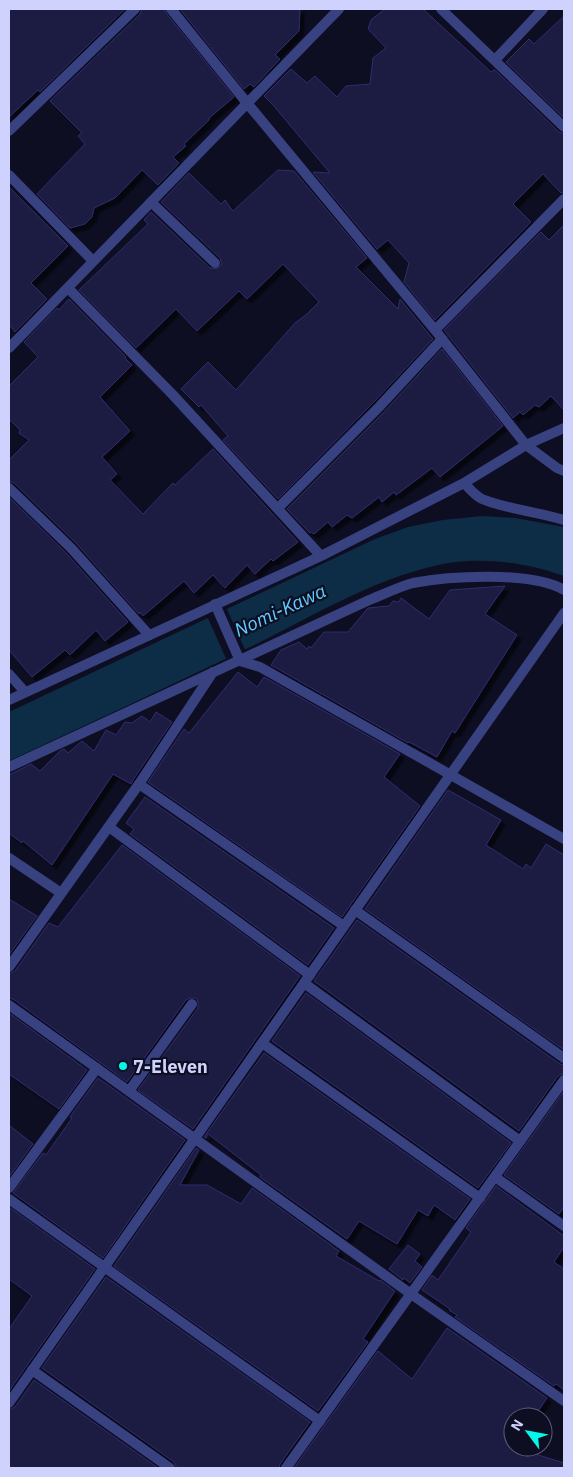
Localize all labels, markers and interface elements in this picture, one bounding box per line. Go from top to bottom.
water label: Nomi-Kawa [230,578,330,642]
place label: 7-Eleven [133,1055,208,1078]
marker: 7-Eleven [117,1060,129,1072]
north arrow [503,1407,553,1457]
text: N [507,1416,527,1434]

